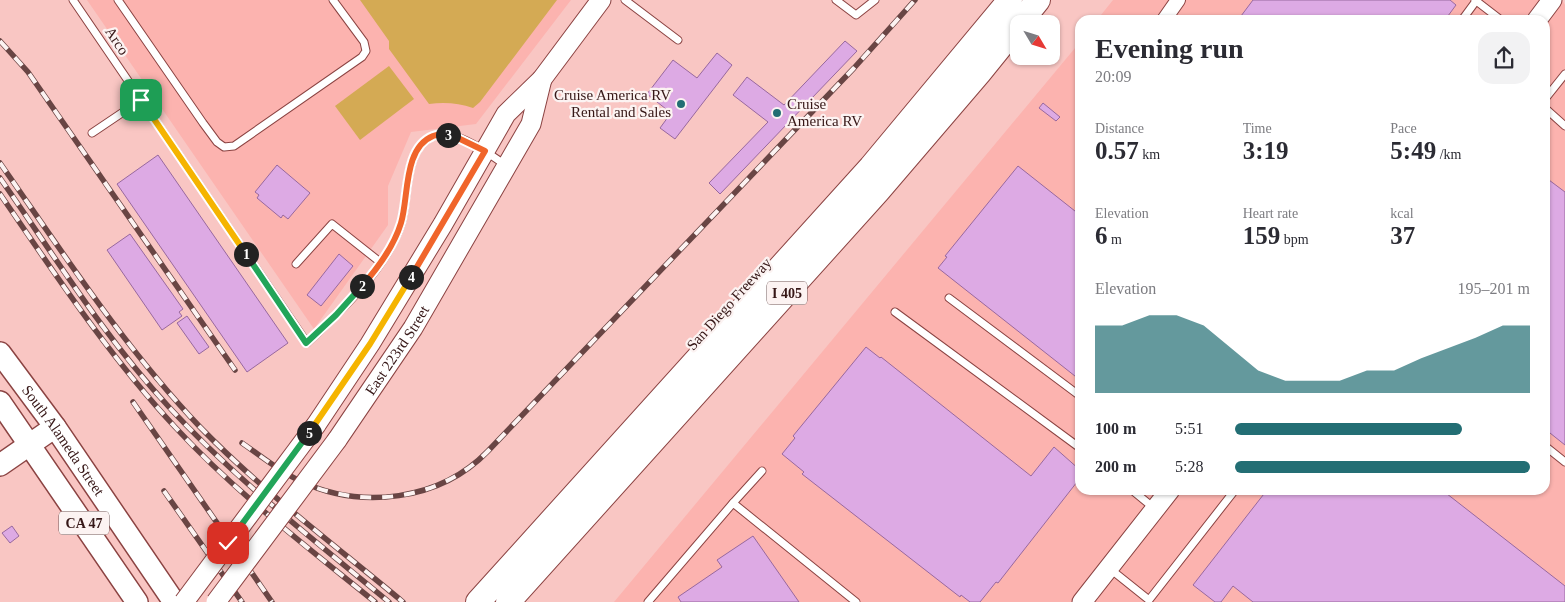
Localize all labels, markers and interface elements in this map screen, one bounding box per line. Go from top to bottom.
north arrow [1010,15,1060,65]
map controls [1010,15,1060,65]
street label: Arco [102,24,132,58]
button: share [1478,32,1530,84]
text: Evening run [1095,33,1244,64]
text: 20:09 [1095,68,1131,85]
pin [120,79,162,121]
icon: arrive [127,86,155,114]
place label: Cruise America RV Rental and Sales [554,87,671,120]
place label: Cruise America RV [787,96,862,129]
marker: Cruise America RV Rental and Sales [675,98,687,110]
marker: Cruise America RV [771,107,783,119]
text: Distance [1095,121,1144,136]
text: Time [1243,121,1272,136]
text: Pace [1390,121,1417,136]
pin: 3 [436,122,460,148]
text: 3 [445,128,452,143]
text: 0.57 [1095,137,1139,164]
text: 3:19 [1243,137,1288,164]
text: 5:49 [1390,137,1436,164]
text: km [1139,147,1160,162]
text: /km [1436,147,1461,162]
text: Elevation [1095,206,1149,221]
text: Heart rate [1243,206,1298,221]
text: kcal [1390,206,1414,221]
text: 6 [1095,222,1108,249]
text: 159 [1243,222,1280,249]
text: 37 [1390,222,1415,249]
text: m [1108,232,1122,247]
text: bpm [1280,232,1309,247]
pin: 1 [234,242,258,266]
text: 1 [243,247,250,262]
street label: San Diego Freeway [683,254,775,353]
pin: 4 [398,264,424,290]
text: 4 [408,270,415,285]
pin: 2 [350,274,374,298]
text: 2 [359,279,366,294]
text: Elevation [1095,280,1156,297]
text: 195–201 m [1458,280,1530,297]
road number: I 405 [767,282,807,304]
street label: East 223rd Street [362,302,433,398]
street label: South Alameda Street [19,382,108,499]
pin: 5 [296,420,322,446]
text: 100 m [1095,420,1136,437]
text: 5:51 [1175,420,1203,437]
text: 5 [306,426,313,441]
text: 200 m [1095,458,1136,475]
text: 5:28 [1175,458,1203,475]
road number: CA 47 [59,512,109,534]
pin [207,522,249,564]
icon: check [214,529,242,557]

